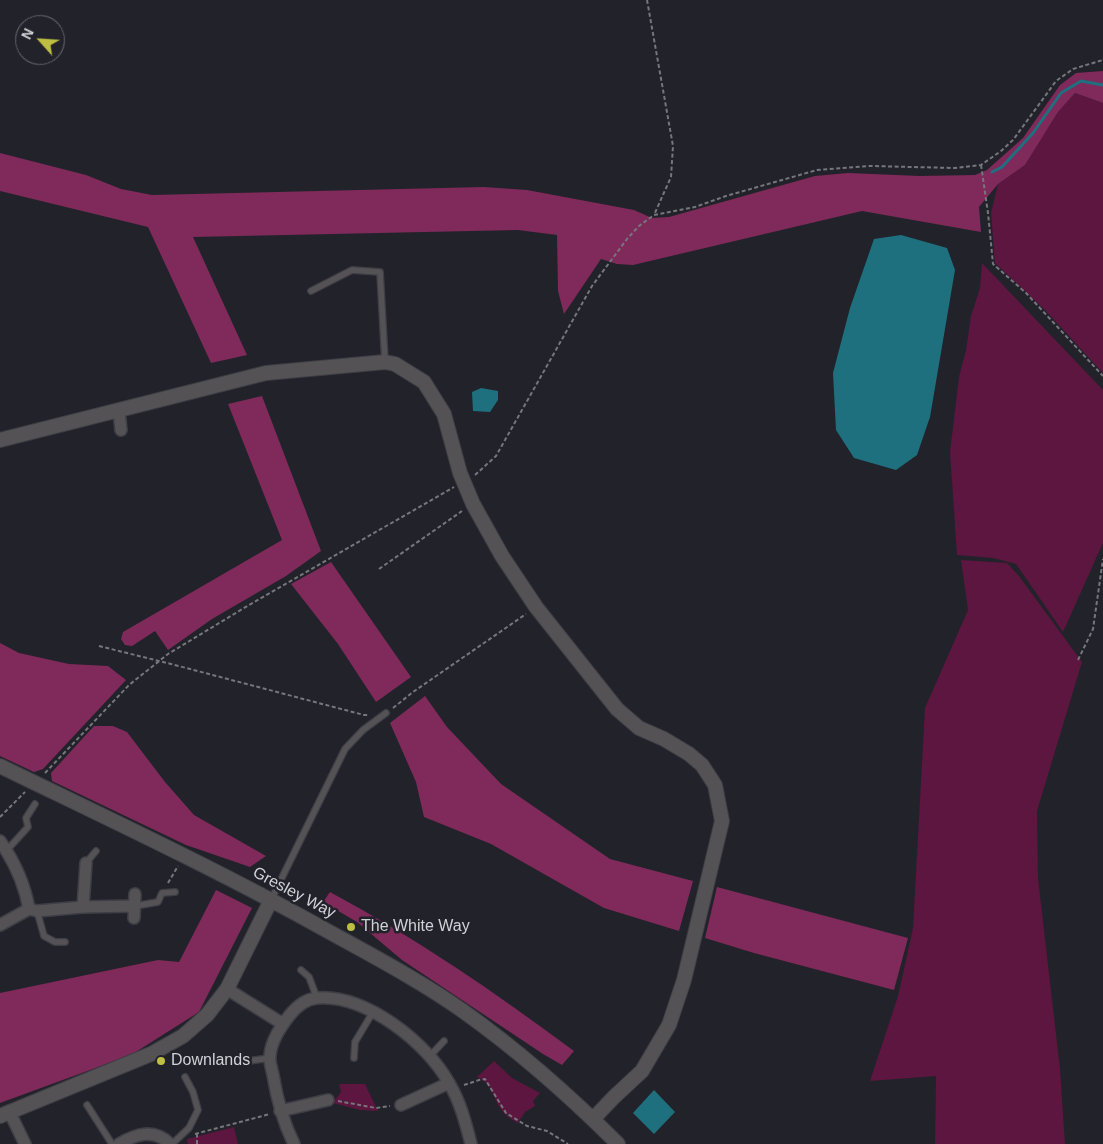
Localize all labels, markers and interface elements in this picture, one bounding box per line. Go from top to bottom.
north arrow [15,15,65,65]
text: N [18,26,37,42]
street label: Gresley Way [249,863,339,923]
place label: The White Way [361,917,470,937]
marker: The White Way [345,921,357,933]
place label: Downlands [171,1051,250,1071]
marker: Downlands [155,1055,167,1067]

